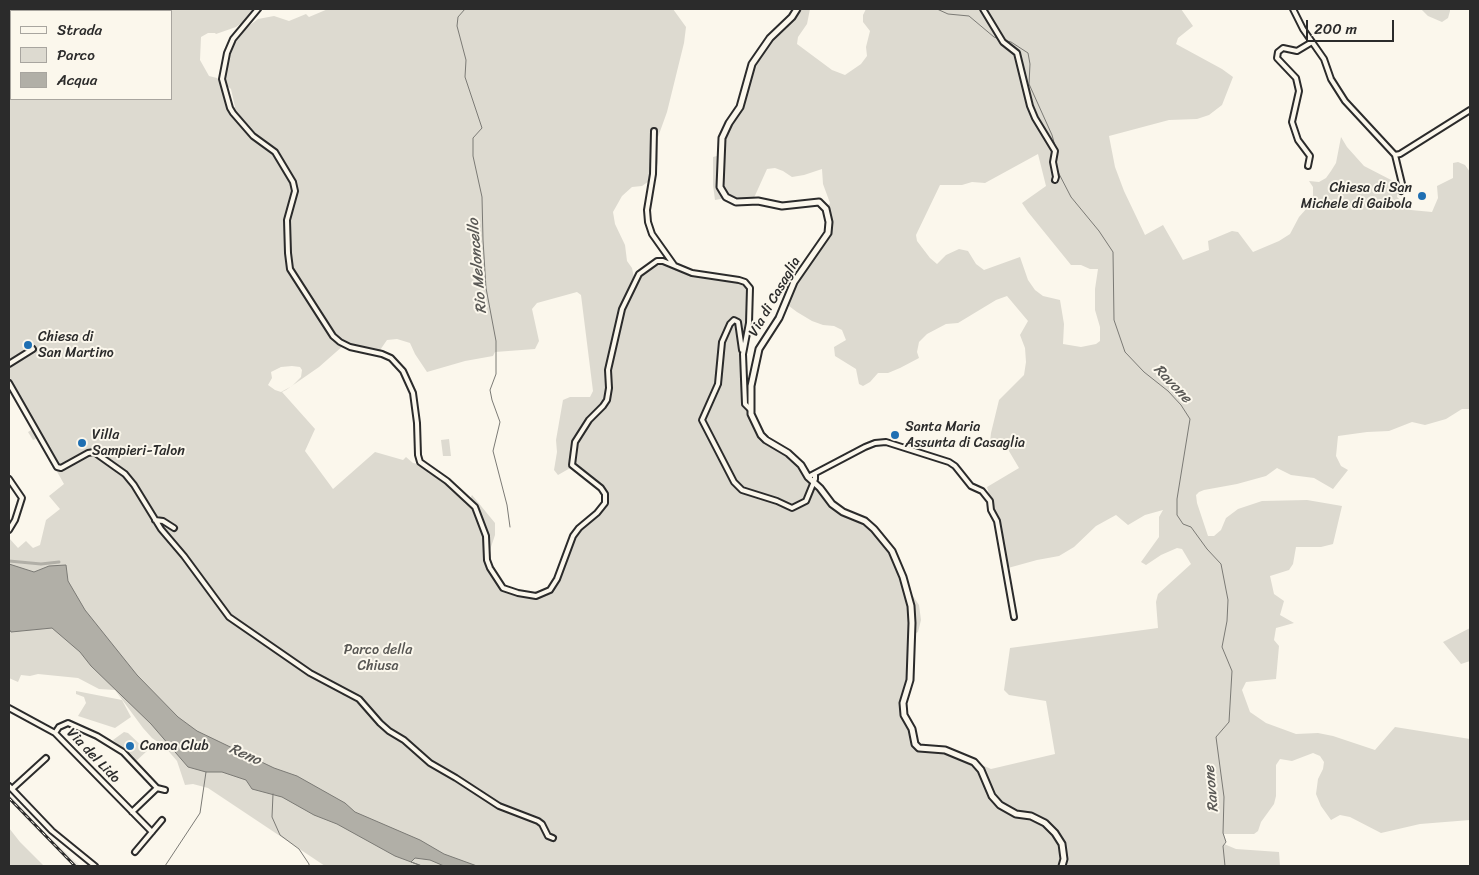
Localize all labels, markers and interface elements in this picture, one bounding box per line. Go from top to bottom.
legend [10,10,172,100]
scale bar [1309,10,1396,42]
text: 200 m [1314,16,1357,42]
text: Strada [57,17,102,43]
text: Parco [57,42,95,68]
text: Acqua [57,67,97,93]
place label: Chiesa di San Michele di Gaibola [1301,180,1412,212]
marker: Chiesa di San Michele di Gaibola [1416,190,1428,202]
water label: Rio Meloncello [465,218,491,314]
street label: Via di Casaglia [745,254,805,340]
place label: Chiesa di San Martino [38,329,114,362]
marker: Chiesa di San Martino [22,339,34,351]
water label: Ravone [1149,361,1195,407]
place label: Santa Maria Assunta di Casaglia [905,419,1025,452]
place label: Villa Sampieri-Talon [92,427,185,460]
marker: Santa Maria Assunta di Casaglia [889,429,901,441]
marker: Villa Sampieri-Talon [76,437,88,449]
park label: Parco della Chiusa [344,642,412,674]
street label: Via del Lido [63,725,123,787]
place label: Canoa Club [140,738,209,754]
marker: Canoa Club [124,740,136,752]
water label: Reno [226,740,264,770]
water label: Ravone [1201,765,1223,813]

